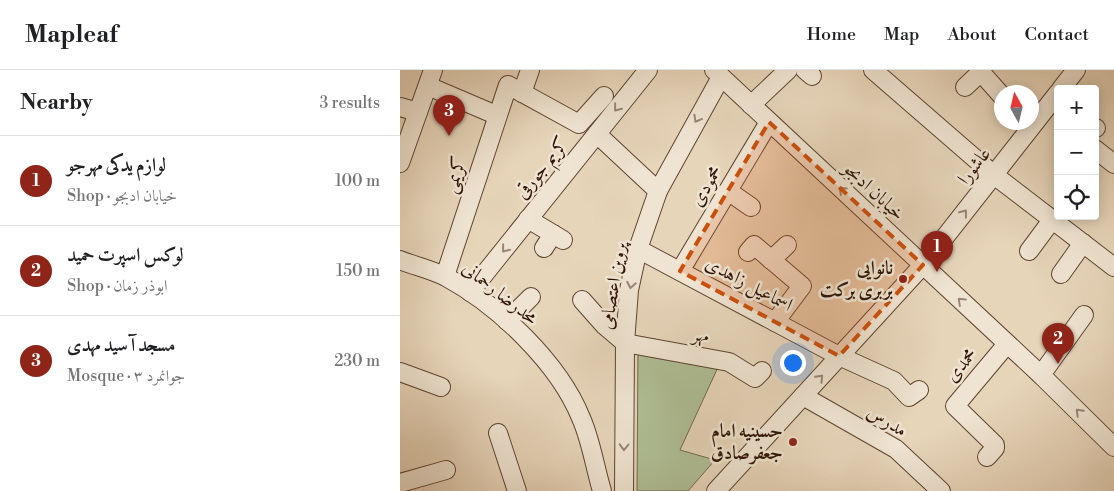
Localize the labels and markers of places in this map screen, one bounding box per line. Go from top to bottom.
pin: 3 [433,95,465,136]
pin: 1 [921,231,953,272]
place label: نانوایی بربری برکت [820,256,894,302]
marker: نانوایی بربری برکت [897,273,909,285]
pin: 2 [1042,323,1074,364]
place label: حسینیه امام جعفرصادق [711,419,783,465]
marker: حسینیه امام جعفرصادق [787,436,799,448]

